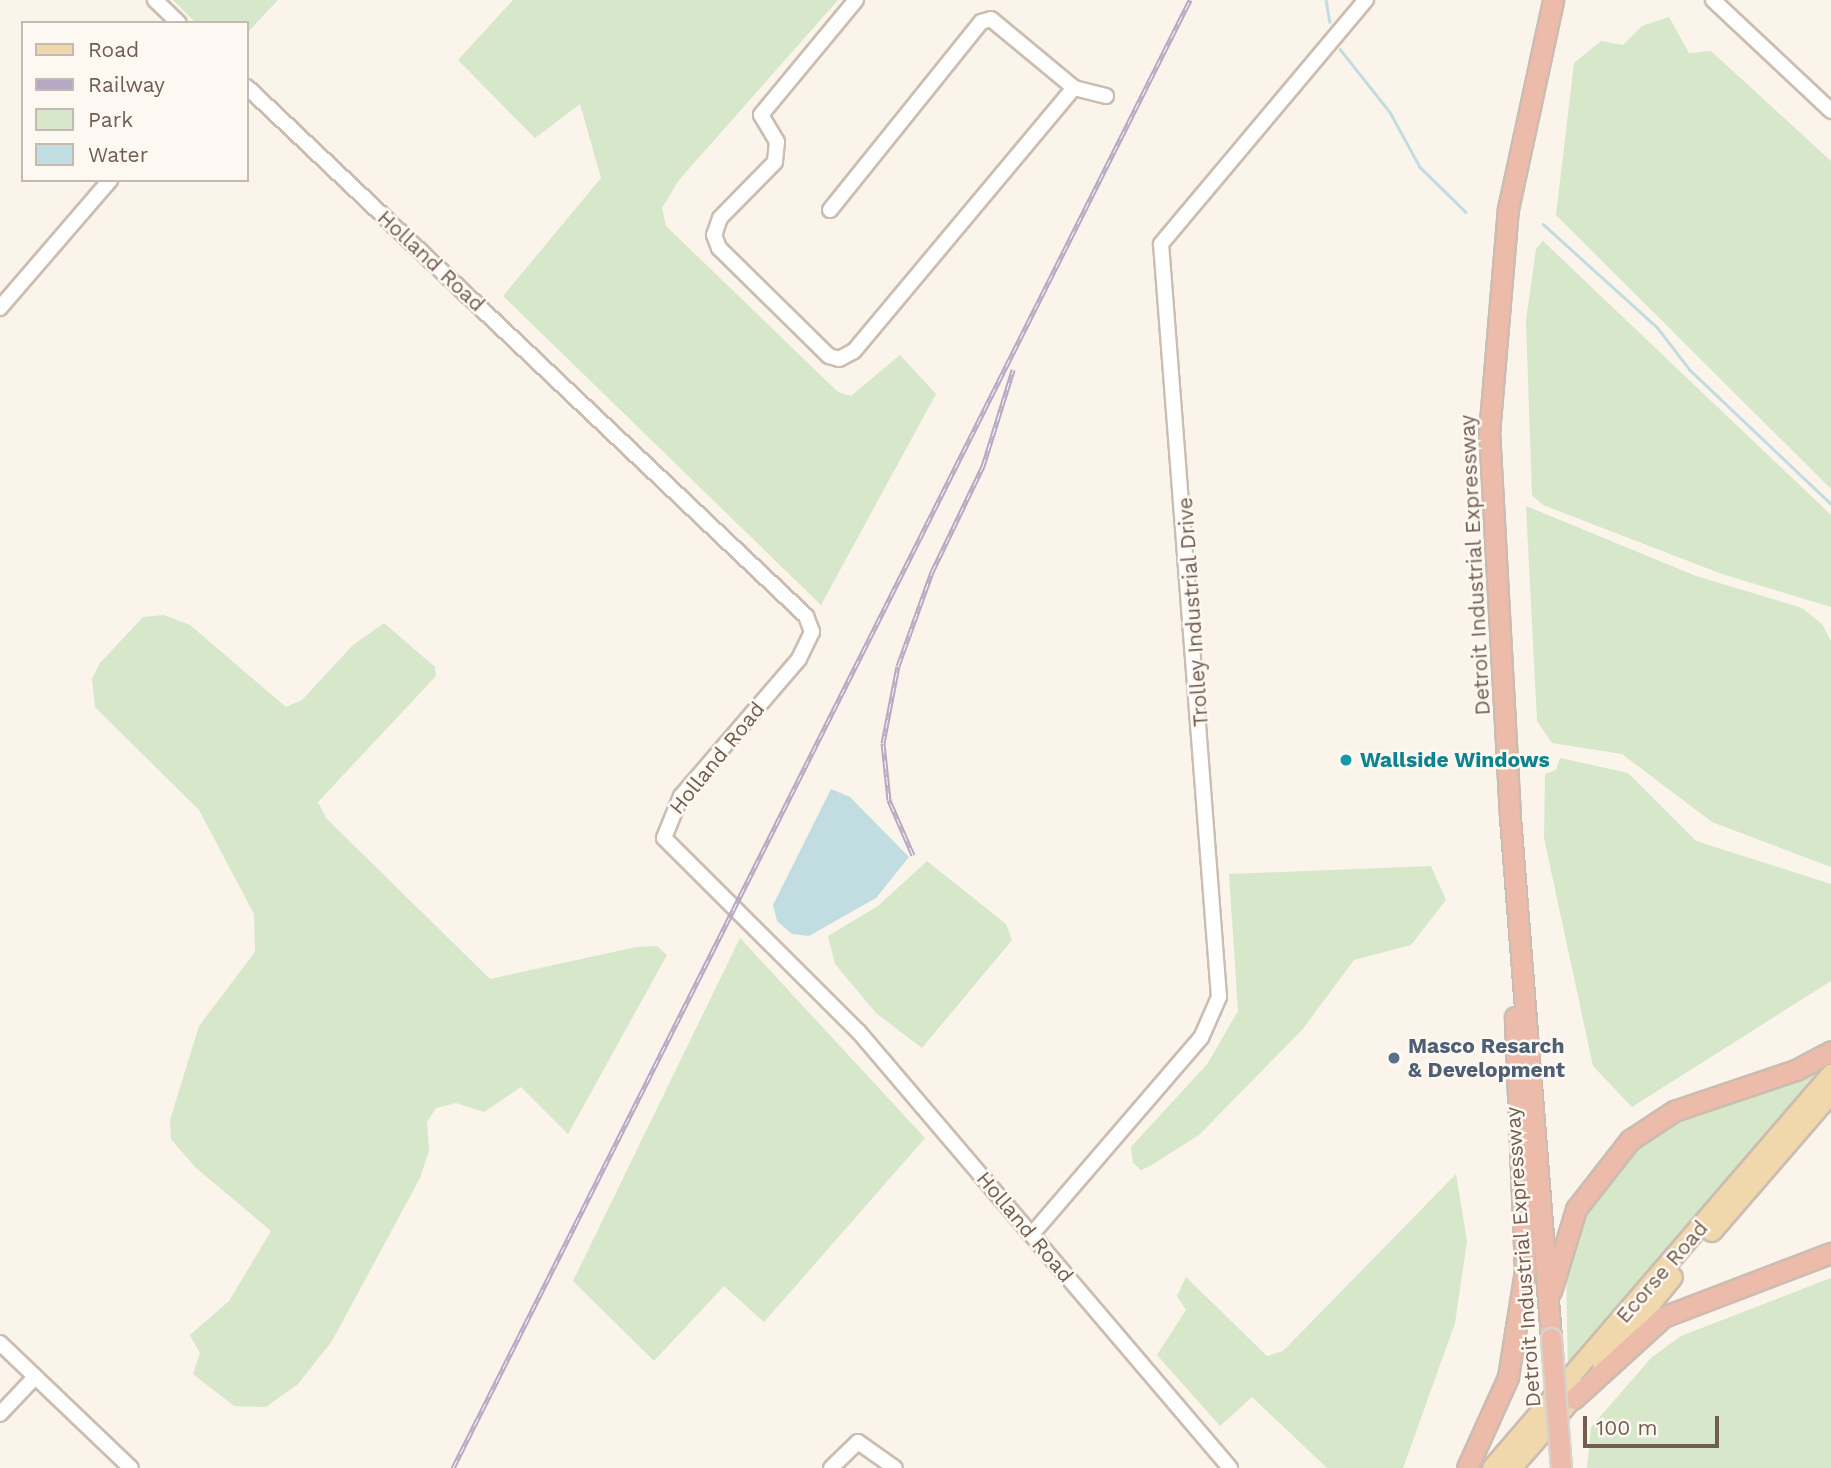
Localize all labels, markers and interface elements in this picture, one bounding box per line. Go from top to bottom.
legend [21,21,248,182]
text: Road [88,37,139,62]
text: Railway [88,72,165,97]
text: Park [88,107,133,132]
text: Water [88,142,148,167]
street label: Holland Road [372,205,490,317]
street label: Detroit Industrial Expressway [1455,414,1495,716]
street label: Trolley Industrial Drive [1172,496,1214,728]
street label: Holland Road [664,697,770,819]
place label: Wallside Windows [1360,747,1550,773]
marker: Wallside Windows [1338,752,1354,768]
place label: Masco Resarch & Development [1408,1033,1565,1083]
marker: Masco Resarch & Development [1386,1050,1402,1066]
street label: Detroit Industrial Expressway [1500,1106,1546,1408]
street label: Holland Road [971,1166,1079,1288]
street label: Ecorse Road [1611,1216,1713,1328]
scale bar [1586,1402,1722,1446]
text: 100 m [1596,1415,1658,1440]

